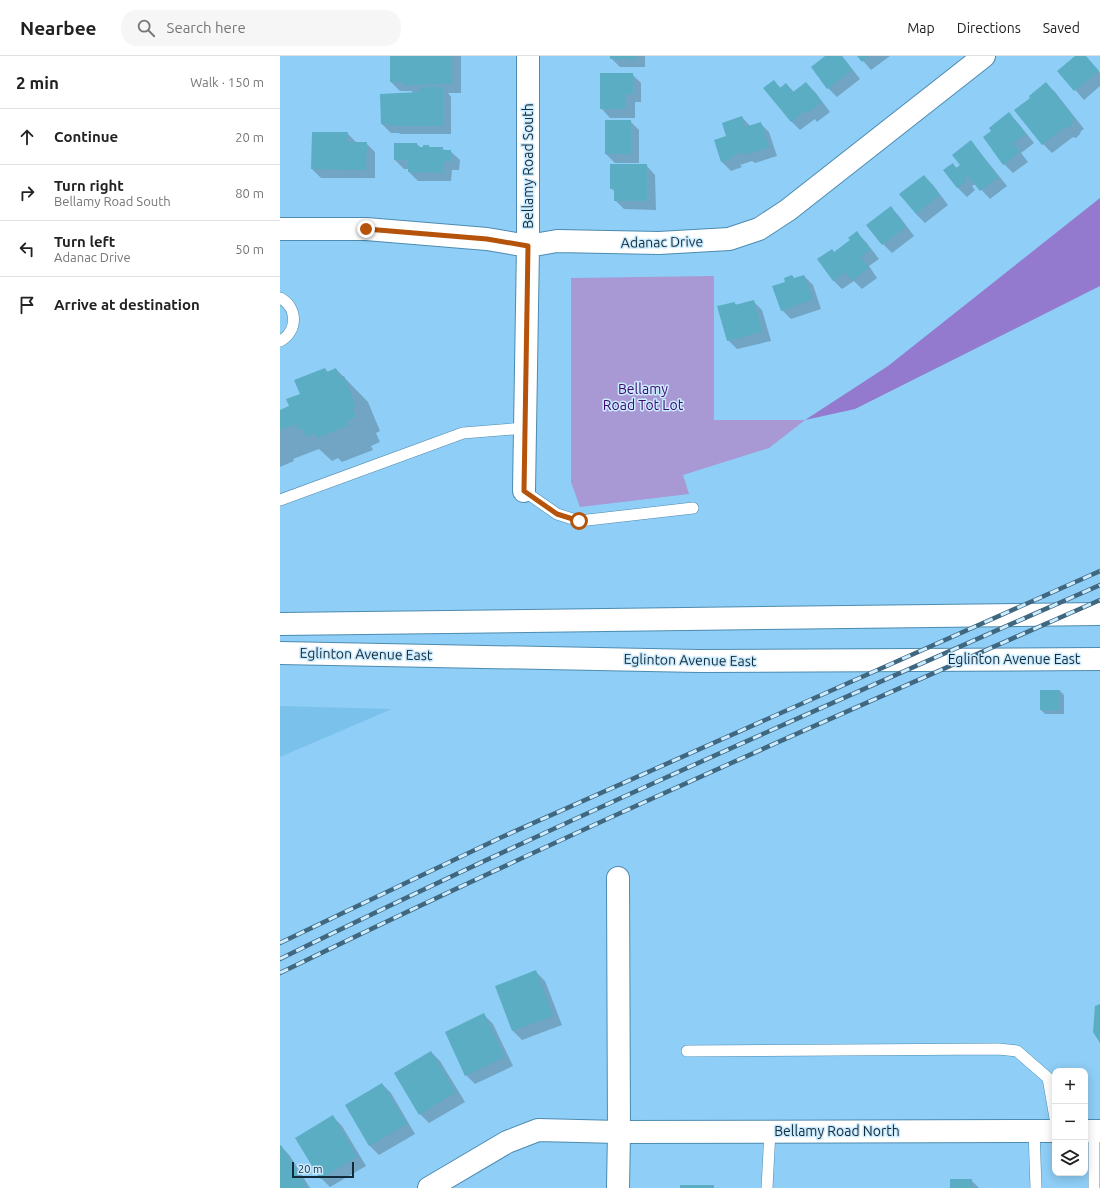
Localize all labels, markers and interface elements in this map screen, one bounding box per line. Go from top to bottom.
search box [121,10,401,46]
text: Nearbee [20,17,97,39]
icon: search [135,17,157,39]
text: Search here [167,19,246,36]
text: Map [907,20,935,36]
text: Directions [957,20,1021,36]
text: Saved [1043,20,1080,36]
text: 2 min [16,73,59,92]
text: Walk · 150 m [190,75,264,89]
street label: Bellamy Road South [520,103,536,229]
icon: ahead [16,126,38,148]
text: Continue [54,128,118,145]
text: 20 m [235,130,264,144]
text: Turn right [54,177,124,194]
icon: right [16,182,38,204]
text: 80 m [235,186,264,200]
text: Bellamy Road South [54,194,171,208]
route end [357,220,375,238]
text: Turn left [54,233,115,250]
street label: Adanac Drive [621,233,703,251]
icon: left [16,238,38,260]
text: 50 m [235,242,264,256]
text: Adanac Drive [54,250,131,264]
icon: arrive [16,294,38,316]
text: Arrive at destination [54,296,200,313]
park label: Bellamy Road Tot Lot [603,381,684,413]
route start [570,512,588,530]
street label: Eglinton Avenue East [300,645,433,663]
street label: Eglinton Avenue East [624,651,757,669]
street label: Eglinton Avenue East [948,651,1081,667]
map controls [1052,1068,1088,1176]
button: + [1052,1068,1088,1104]
button: − [1052,1104,1088,1140]
street label: Bellamy Road North [774,1123,900,1139]
button: layers [1052,1140,1088,1176]
scale bar [292,1160,354,1179]
text: 20 m [298,1163,322,1175]

